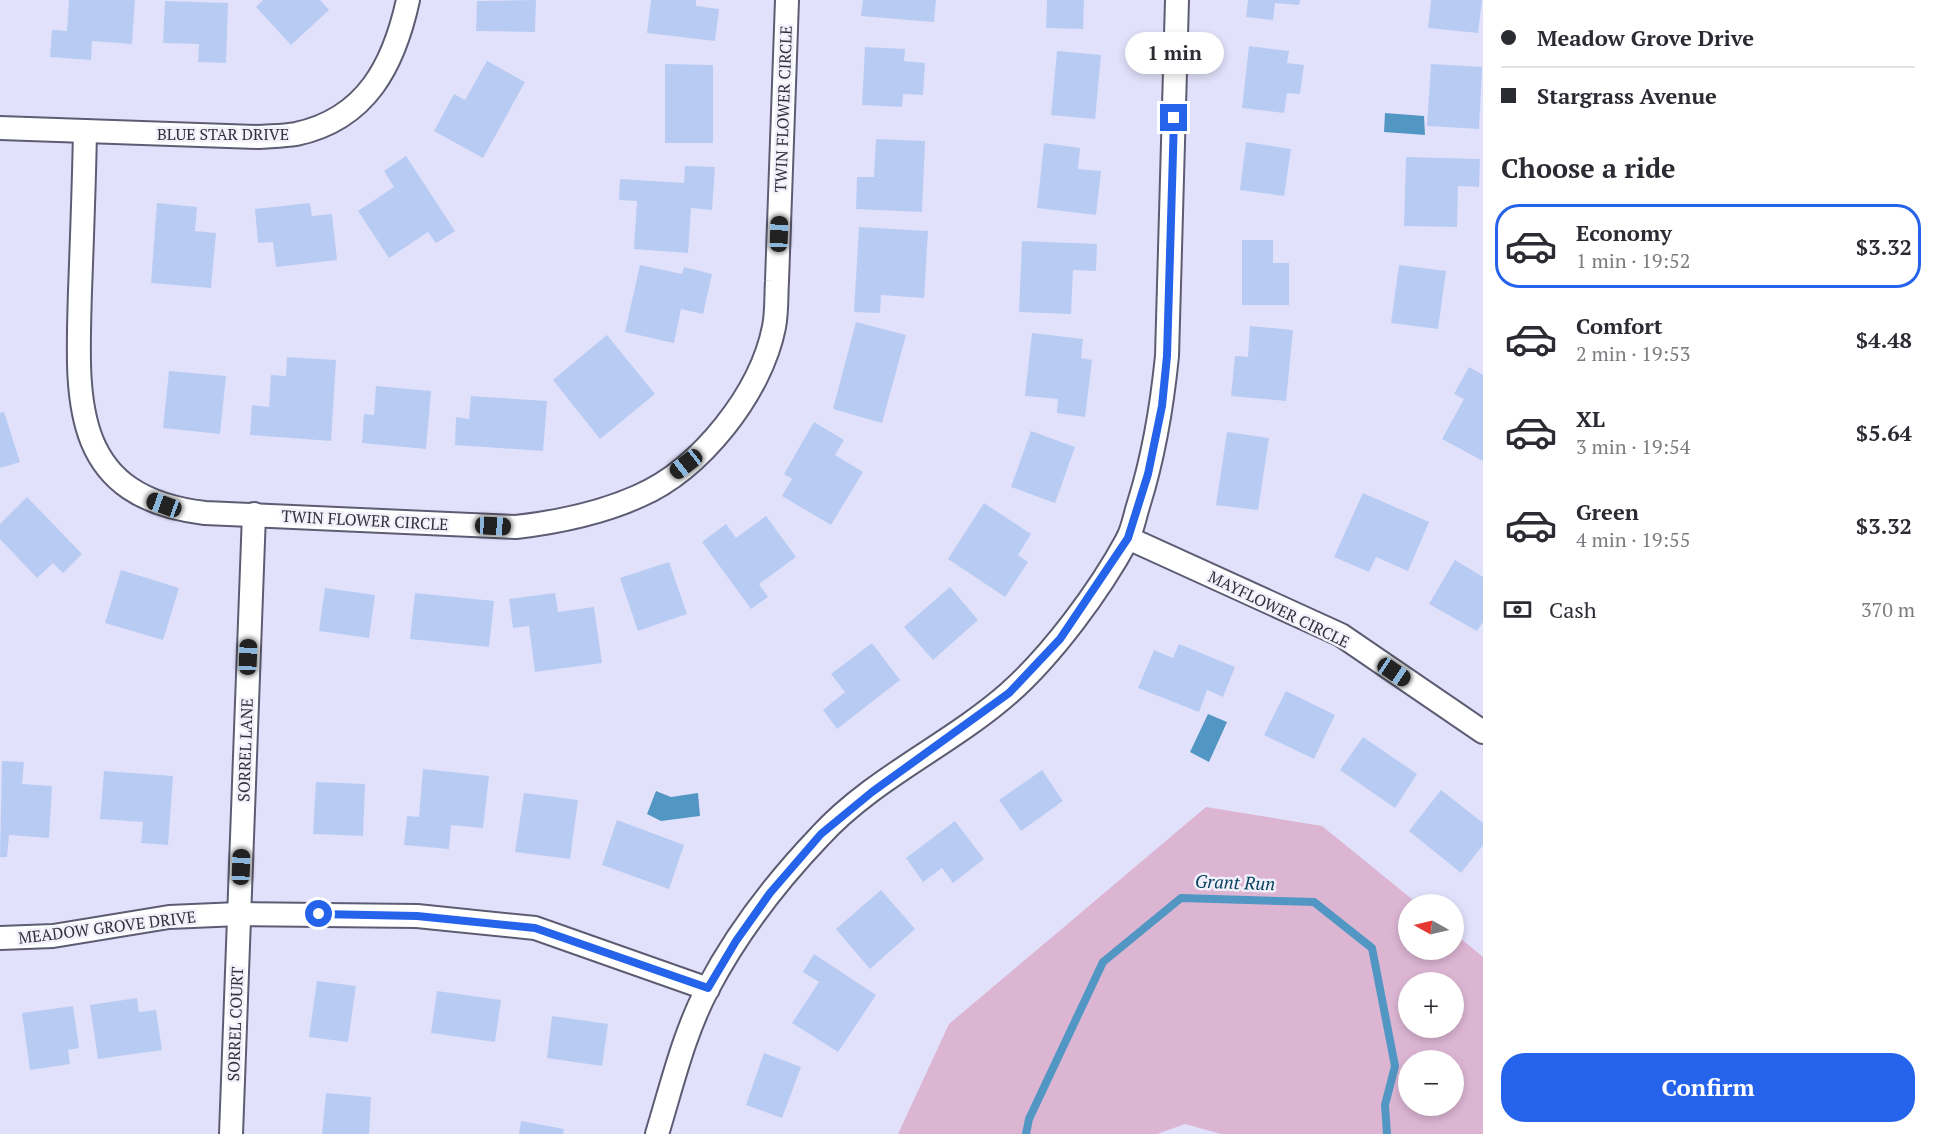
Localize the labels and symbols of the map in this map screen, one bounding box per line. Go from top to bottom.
street label: TWIN FLOWER CIRCLE [769,25,797,193]
callout: 1 min [1124,31,1224,73]
route end [1160,104,1187,131]
street label: BLUE STAR DRIVE [157,123,289,145]
car [769,216,789,252]
car [666,446,706,482]
car [144,490,184,520]
street label: TWIN FLOWER CIRCLE [281,505,449,535]
car [475,516,511,536]
street label: MAYFLOWER CIRCLE [1205,565,1353,653]
car [238,639,258,675]
car [1374,654,1414,690]
street label: SORREL LANE [232,698,258,802]
car [231,849,251,885]
water label: Grant Run [1195,869,1275,895]
north arrow [1398,894,1464,960]
route start [305,900,332,927]
street label: MEADOW GROVE DRIVE [17,905,197,949]
street label: SORREL COURT [222,966,248,1082]

